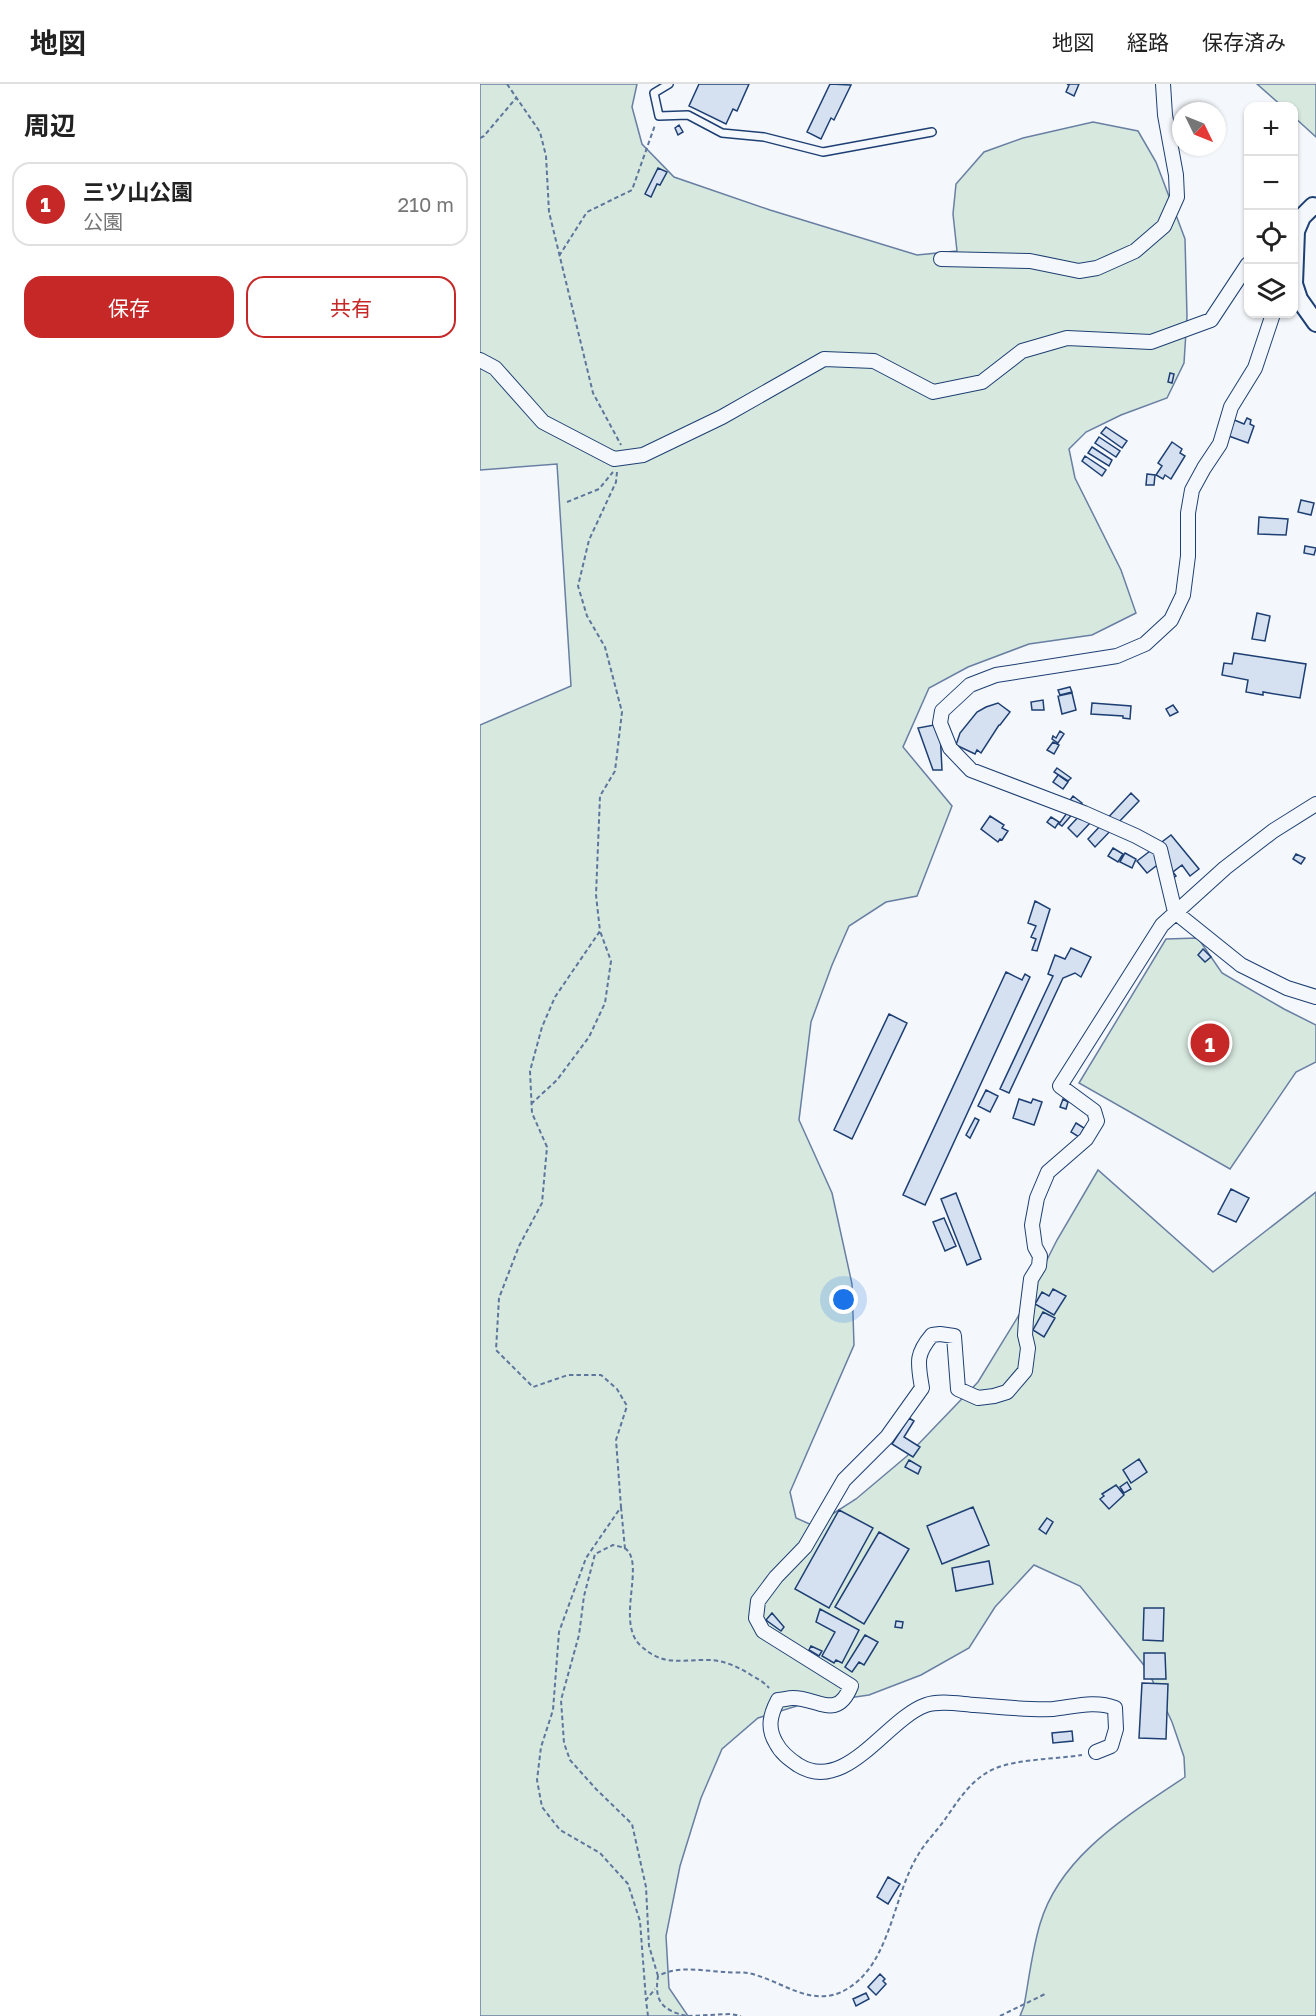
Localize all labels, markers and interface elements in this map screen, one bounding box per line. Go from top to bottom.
text: 地図 [30,26,86,59]
text: 地図 [1052,29,1094,55]
text: 経路 [1127,29,1169,55]
text: 保存済み [1202,29,1286,55]
north arrow [1172,102,1226,156]
map controls [1244,102,1298,318]
button: + [1244,102,1298,156]
text: 周辺 [24,110,76,141]
button: − [1244,156,1298,210]
text: 三ツ山公園 [83,178,193,205]
text: 1 [40,192,51,216]
text: 210 m [398,192,454,216]
text: 公園 [83,209,123,233]
button: locate [1244,210,1298,264]
button: layers [1244,264,1298,318]
button: 保存 [24,276,234,338]
button: 共有 [246,276,456,338]
pin: 1 [1190,1020,1230,1066]
your location [829,1285,858,1314]

